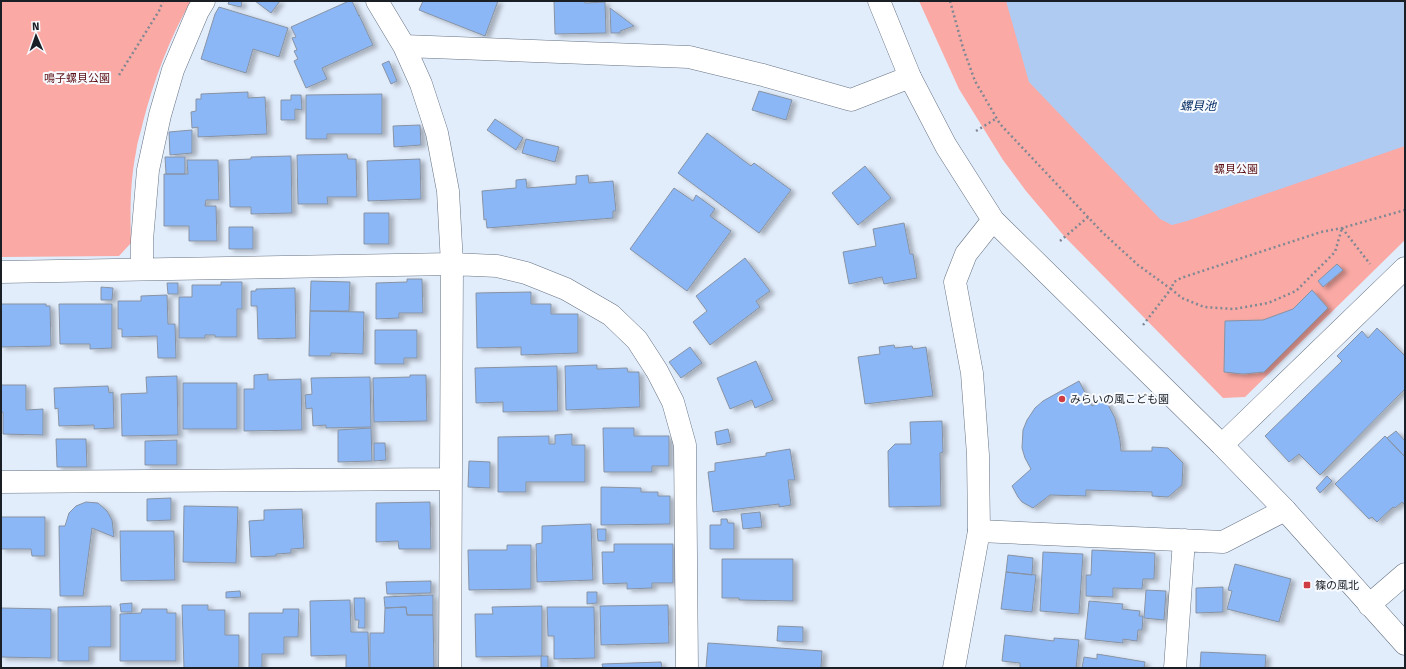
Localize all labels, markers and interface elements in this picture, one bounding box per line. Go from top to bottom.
north arrow [16,16,56,56]
text: N [32,20,40,33]
park label: 鳴子螺貝公園 [44,72,110,85]
water label: 螺貝池 [1180,99,1217,113]
park label: 螺貝公園 [1214,163,1258,176]
place label: みらいの風こども園 [1070,393,1169,406]
marker: みらいの風こども園 [1057,394,1067,404]
place label: 篠の風北 [1315,579,1359,592]
marker: 篠の風北 [1302,580,1312,590]

